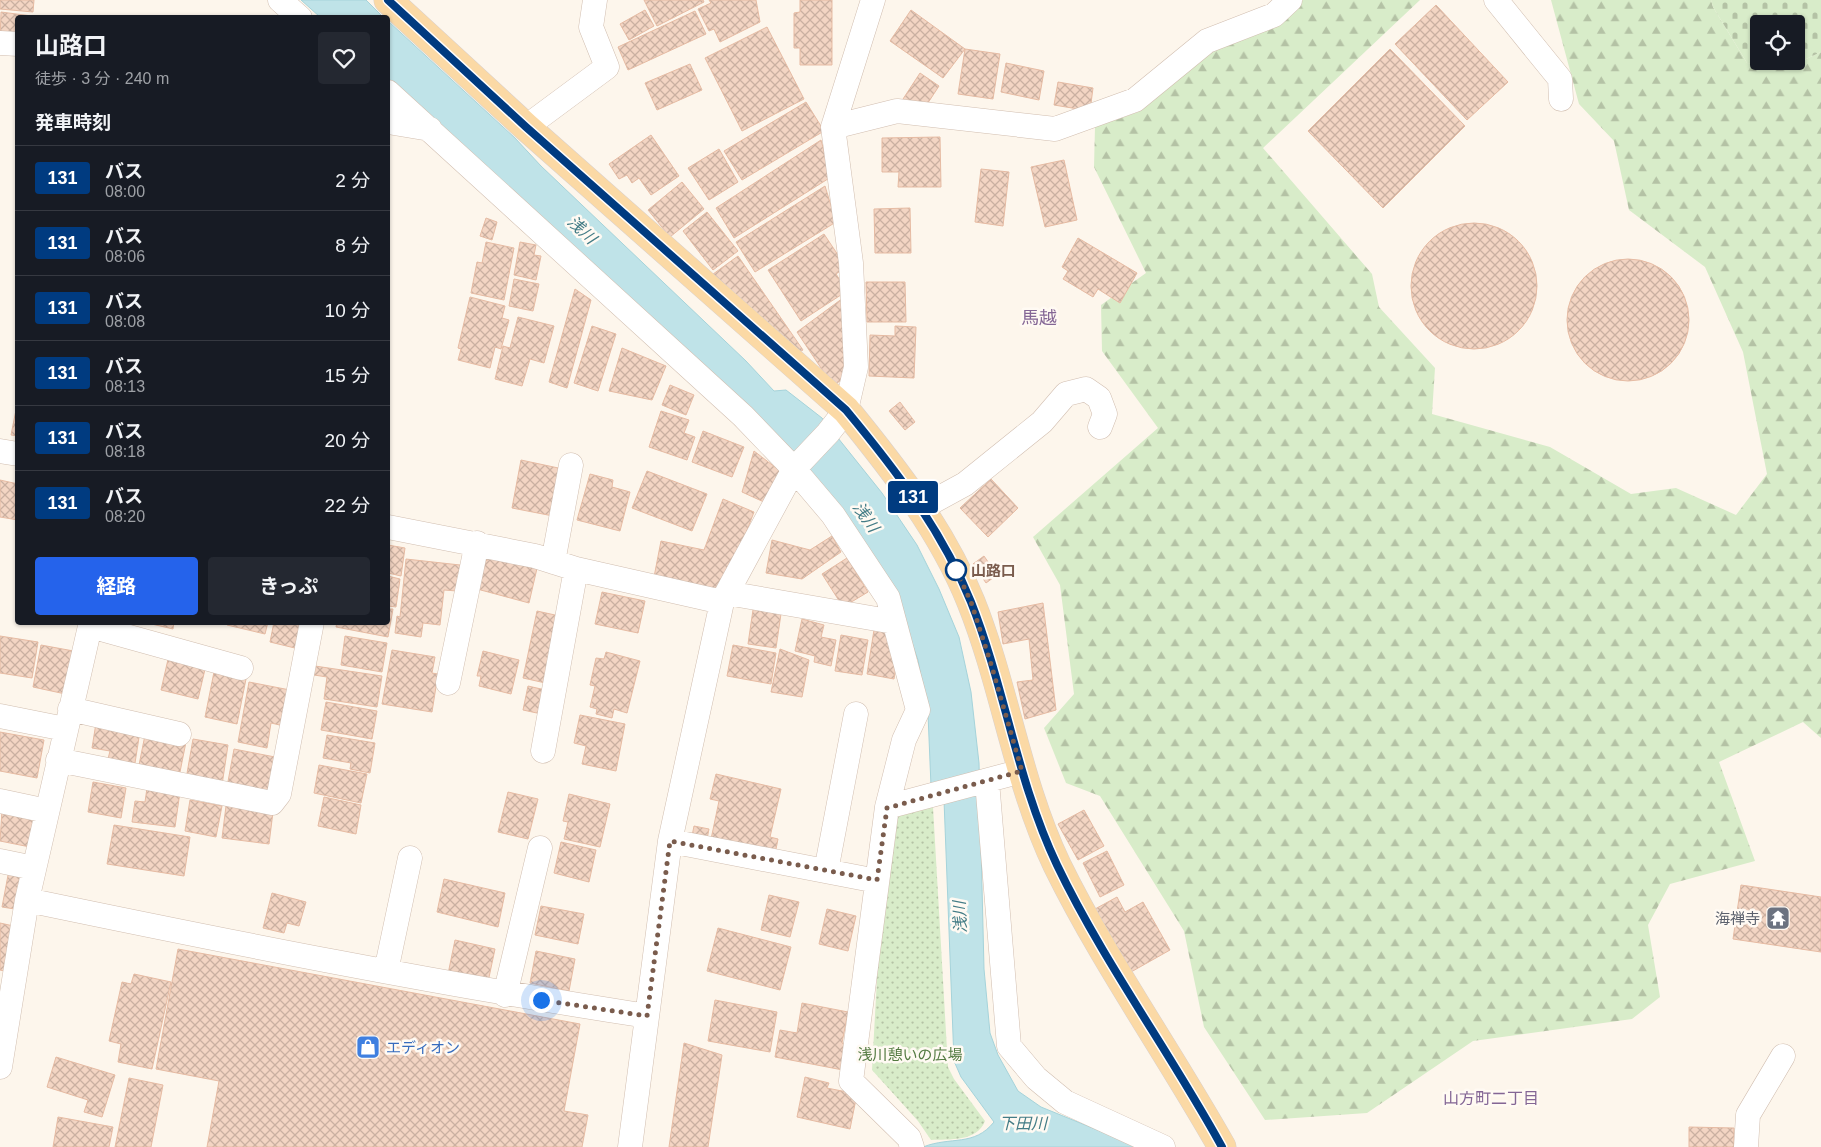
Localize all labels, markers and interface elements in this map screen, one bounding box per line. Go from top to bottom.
map controls [1750,15,1805,70]
button: locate [1750,15,1805,70]
text: 山路口 [35,32,107,59]
button: heart [318,32,370,84]
text: 徒歩 · 3 分 · 240 m [35,70,169,87]
text: 発車時刻 [35,112,111,133]
text: バス [105,161,143,182]
text: 131 [47,168,78,188]
text: 2 分 [335,170,370,191]
text: 08:00 [105,183,145,200]
water label: 浅川 [564,213,601,248]
text: バス [105,226,143,247]
text: 131 [47,233,78,253]
text: 8 分 [335,235,370,256]
text: 08:06 [105,248,145,265]
text: バス [105,291,143,312]
text: 131 [47,298,78,318]
text: 10 分 [325,300,370,321]
district label: 馬越 [1021,308,1057,328]
text: 08:08 [105,313,145,330]
text: バス [105,356,143,377]
text: 131 [47,363,78,383]
text: 15 分 [325,365,370,386]
text: 08:13 [105,378,145,395]
text: バス [105,421,143,442]
text: 131 [47,428,78,448]
text: 20 分 [325,430,370,451]
text: 08:18 [105,443,145,460]
line badge: 131 [884,481,942,513]
text: バス [105,486,143,507]
text: 131 [898,487,928,507]
text: 131 [47,493,78,513]
text: 22 分 [325,495,370,516]
water label: 浅川 [850,499,883,537]
text: 08:20 [105,508,145,525]
button: 経路 [35,557,198,615]
button: きっぷ [208,557,370,615]
marker: 山路口 [945,559,967,581]
place label: 山路口 [971,562,1016,579]
water label: 浅川 [951,899,969,933]
temple icon: 海禅寺 [1765,905,1791,931]
place label: 海禅寺 [1715,910,1760,927]
your location [529,988,554,1013]
shop icon: エディオン [355,1034,381,1060]
place label: エディオン [386,1039,460,1056]
park label: 浅川憩いの広場 [857,1046,963,1063]
district label: 山方町二丁目 [1443,1090,1539,1107]
water label: 下田川 [999,1115,1049,1132]

